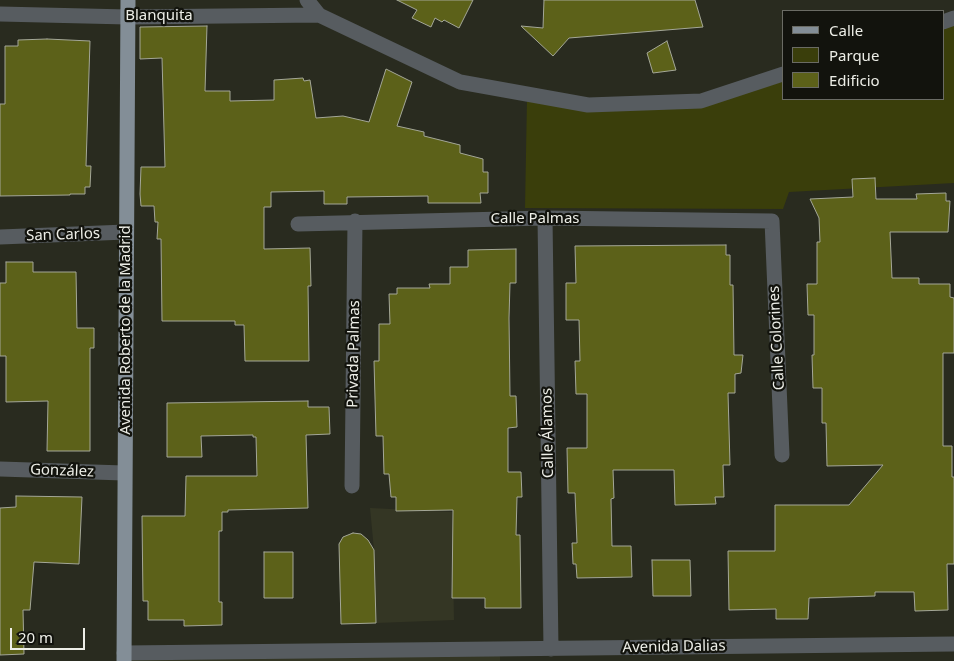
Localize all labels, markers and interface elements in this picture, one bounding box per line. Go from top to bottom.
street label: Blanquita [125,7,193,25]
legend [782,10,944,100]
text: Calle [829,20,863,40]
text: Parque [829,45,879,65]
text: Edificio [829,70,880,90]
street label: Calle Palmas [491,210,579,228]
street label: San Carlos [26,225,100,245]
street label: Avenida Roberto de la Madrid [117,225,135,435]
street label: Calle Colorines [765,285,789,391]
street label: Privada Palmas [344,300,364,408]
street label: Calle Álamos [538,388,558,478]
street label: González [30,461,94,481]
scale bar [12,618,88,650]
text: 20 m [18,627,53,647]
street label: Avenida Dalias [622,637,726,657]

